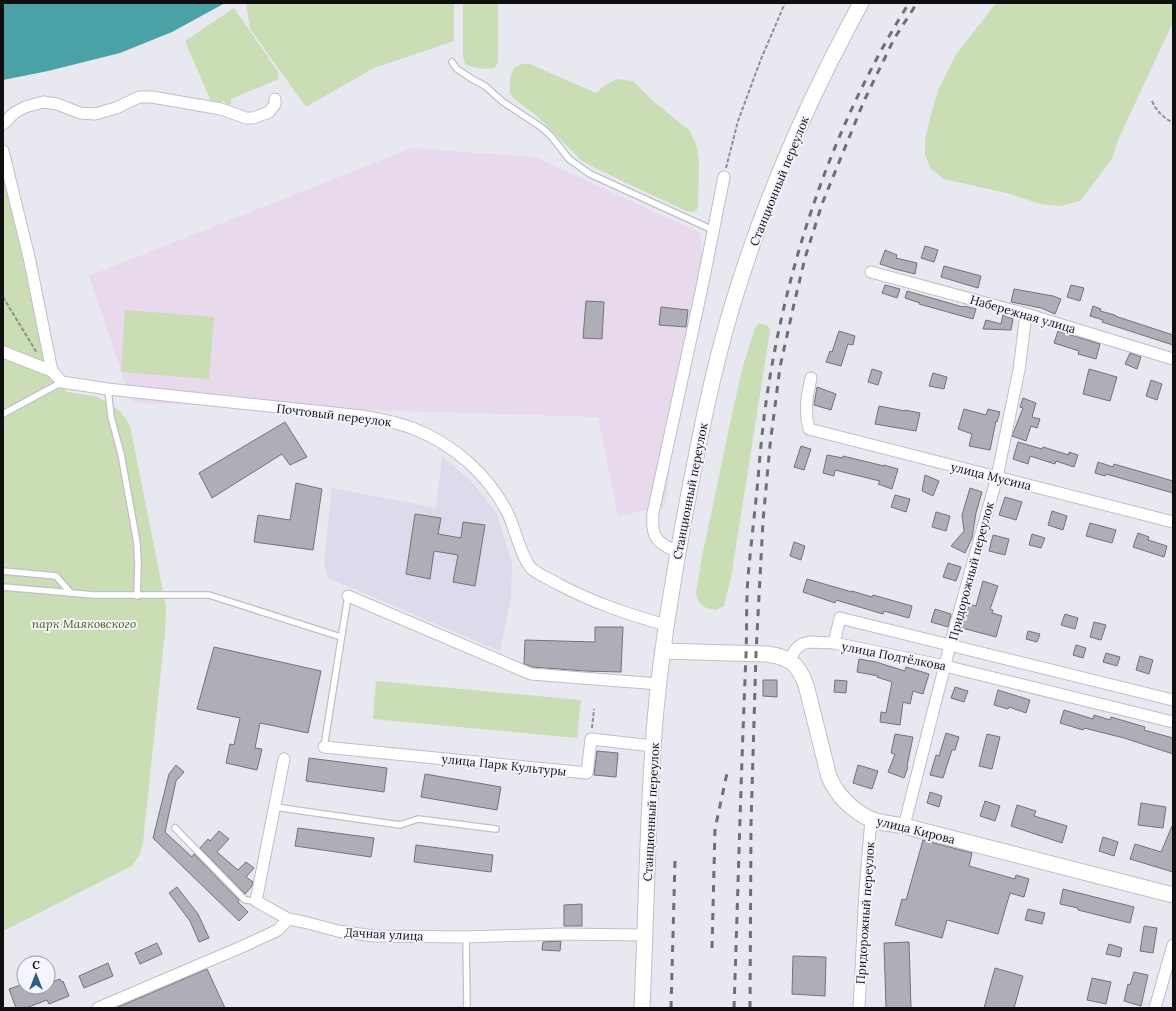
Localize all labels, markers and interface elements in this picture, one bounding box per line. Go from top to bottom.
street label: Станционный переулок [746,113,812,248]
street label: Набережная улица [968,292,1078,336]
street label: Почтовый переулок [276,401,393,430]
street label: Станционный переулок [669,421,711,561]
street label: улица Мусина [949,459,1033,493]
street label: Придорожный переулок [945,500,997,642]
park label: парк Маяковского [32,616,136,631]
street label: улица Подтёлкова [841,639,947,673]
street label: Станционный переулок [640,742,662,882]
street label: улица Парк Культуры [441,751,567,779]
street label: улица Кирова [875,813,957,847]
street label: Придорожный переулок [853,841,878,985]
street label: Дачная улица [344,924,424,944]
north arrow [16,955,56,995]
text: С [32,958,40,972]

